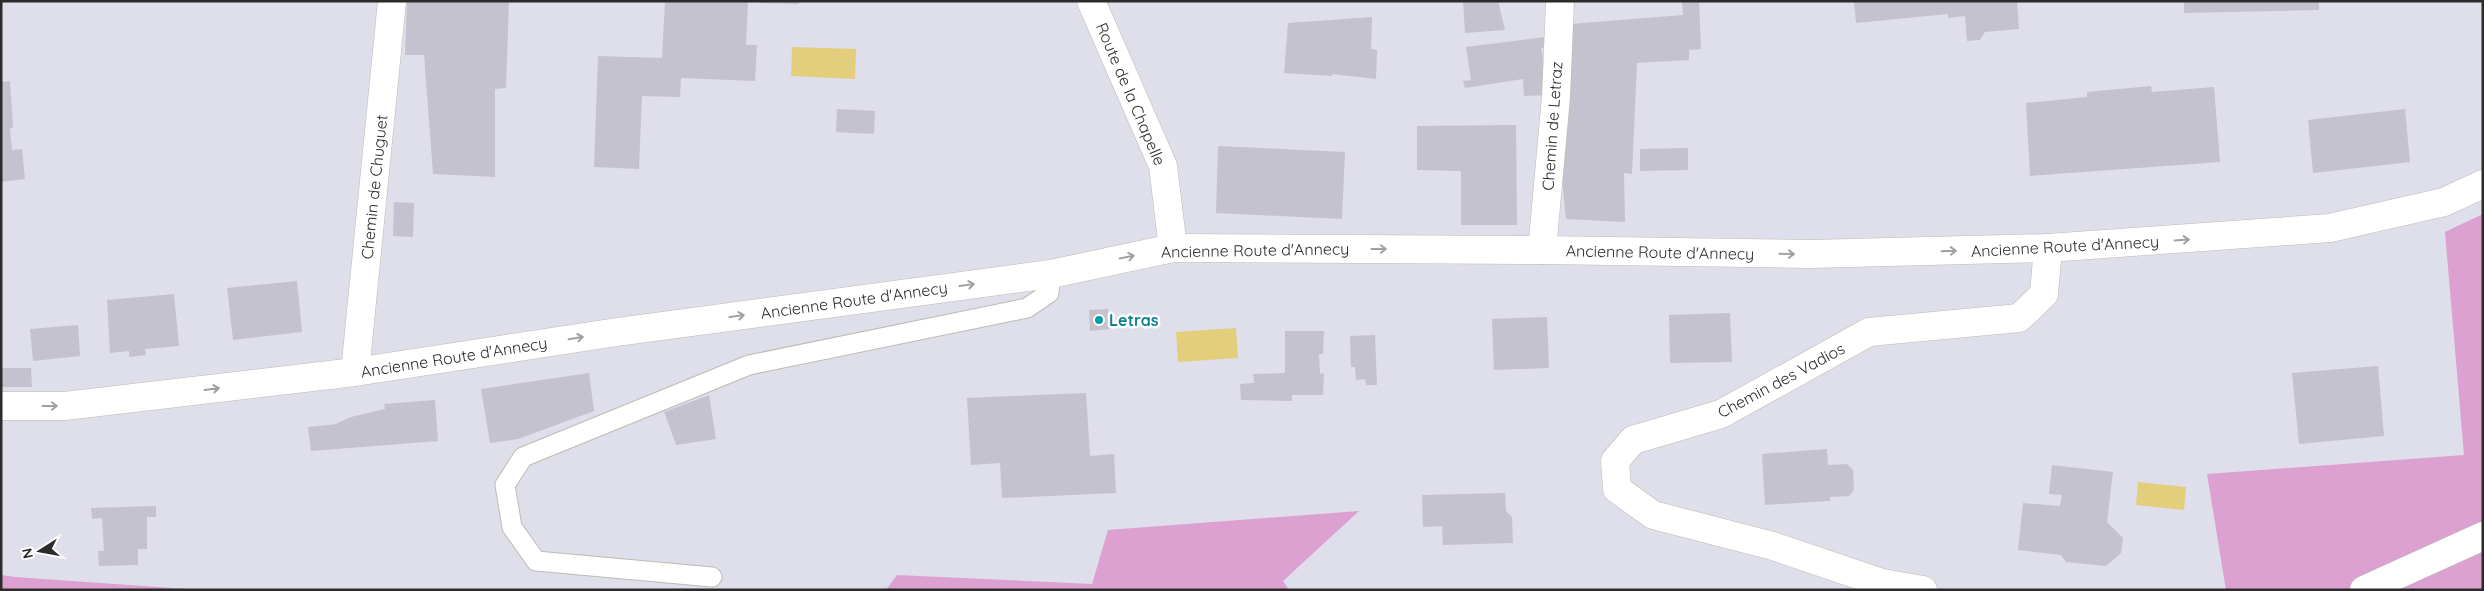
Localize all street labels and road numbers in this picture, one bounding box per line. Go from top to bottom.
street label: Route de la Chapelle [1092,20,1170,168]
street label: Chemin de Letraz [1538,61,1566,191]
street label: Chemin de Chuguet [356,114,392,260]
street label: Ancienne Route d'Annecy [1970,231,2160,261]
street label: Ancienne Route d'Annecy [1161,238,1349,262]
street label: Ancienne Route d'Annecy [1566,240,1754,264]
street label: Ancienne Route d'Annecy [759,277,949,323]
street label: Ancienne Route d'Annecy [359,332,549,382]
street label: Chemin des Vadios [1714,338,1848,422]

